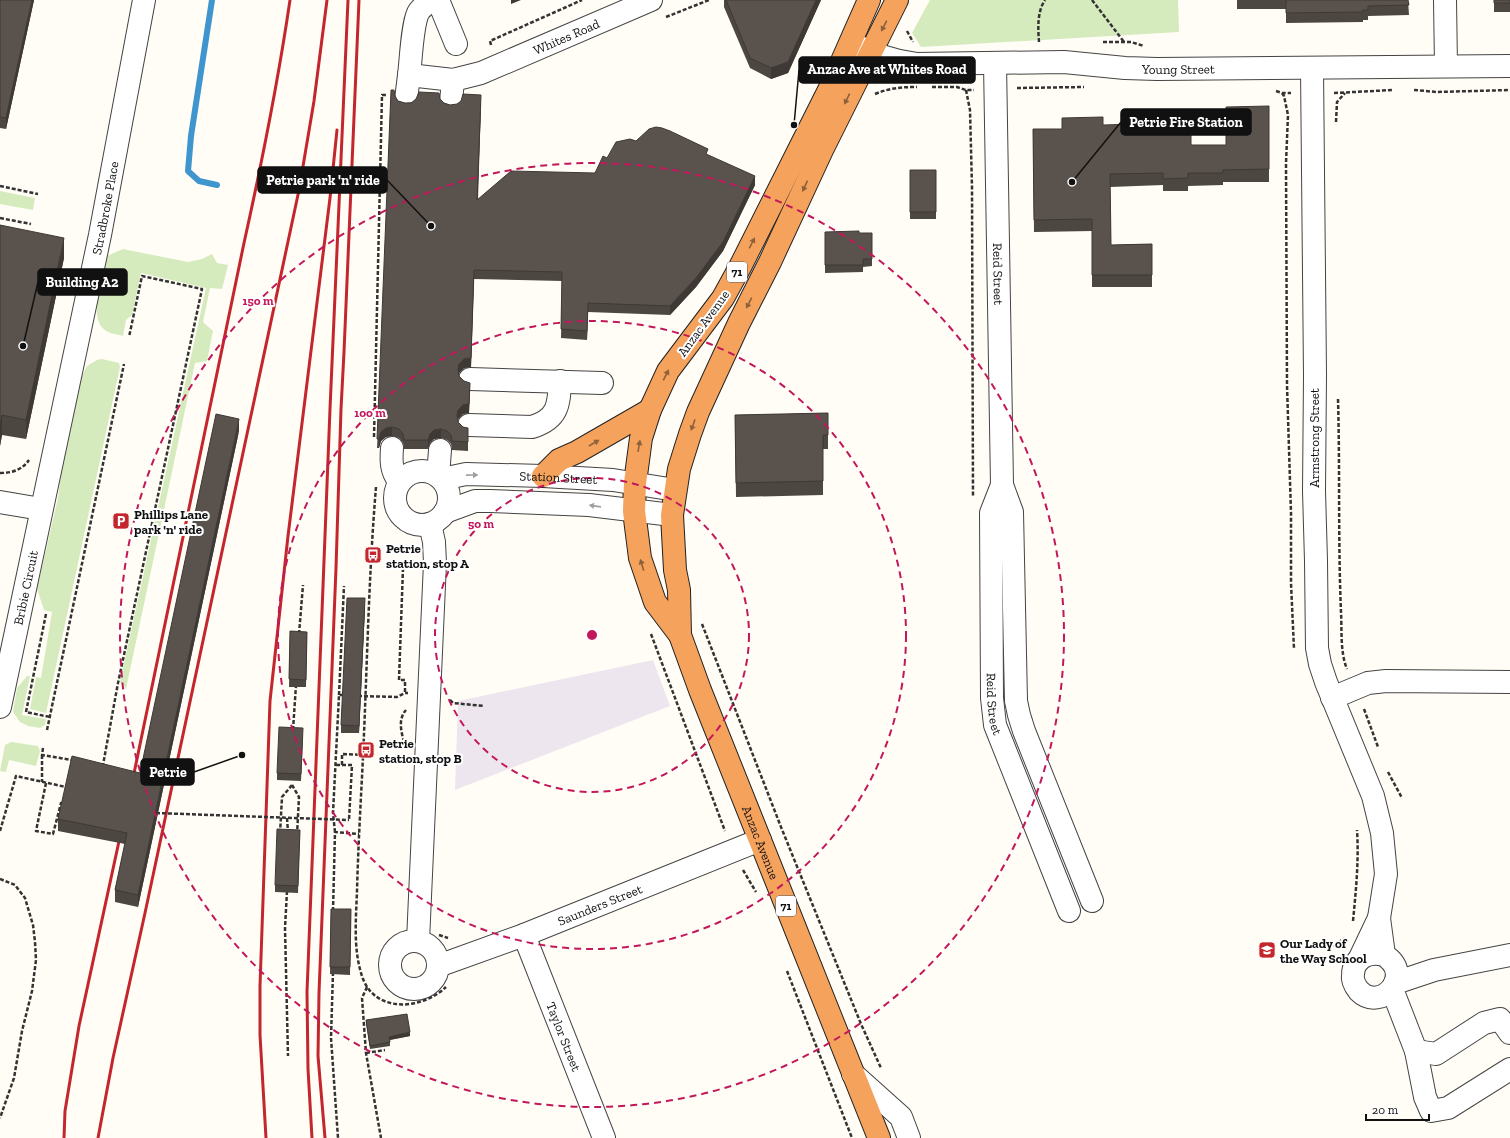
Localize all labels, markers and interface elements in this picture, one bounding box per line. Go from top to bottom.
street label: Whites Road [531,16,602,58]
one-way arrow [881,20,887,32]
callout: Anzac Ave at Whites Road [799,57,975,83]
text: Anzac Ave at Whites Road [807,61,967,78]
street label: Young Street [1141,62,1215,77]
one-way arrow [844,94,850,105]
callout: Petrie Fire Station [1121,109,1251,135]
text: Petrie Fire Station [1129,114,1244,131]
street label: Stradbroke Place [89,160,122,256]
callout: Petrie park 'n' ride [258,167,387,193]
text: Petrie park 'n' ride [266,172,380,189]
one-way arrow [802,180,808,191]
one-way arrow [749,237,756,249]
street label: Reid Street [990,243,1006,305]
road number: 71 [727,262,747,282]
callout: Building A2 [38,269,127,295]
text: Building A2 [46,274,119,291]
street label: Anzac Avenue [674,287,732,359]
text: 150 m [243,294,274,308]
one-way arrow [746,297,752,309]
one-way arrow [663,369,669,381]
street label: Armstrong Street [1307,388,1322,488]
text: 100 m [354,406,386,420]
one-way arrow [690,420,696,432]
one-way arrow [588,439,600,446]
one-way arrow [637,440,643,452]
street label: Station Street [519,468,598,487]
one-way arrow [466,471,478,478]
one-way arrow [589,503,601,509]
place label: Phillips Lane park 'n' ride [134,507,209,537]
parking icon: Phillips Lane park 'n' ride [111,511,131,531]
text: 50 m [468,517,494,531]
place label: Petrie station, stop A [386,541,469,571]
bus stop icon: Petrie station, stop A [363,545,383,565]
street label: Bribie Circuit [11,549,41,626]
one-way arrow [639,559,645,571]
centre of rings [585,628,599,642]
street label: Reid Street [984,673,1005,737]
place label: Petrie station, stop B [379,736,462,766]
bus stop icon: Petrie station, stop B [356,740,376,760]
callout: Petrie [141,759,194,785]
text: Petrie [149,764,187,781]
street label: Anzac Avenue [739,804,782,882]
street label: Saunders Street [555,881,644,929]
road number: 71 [776,896,796,916]
place label: Our Lady of the Way School [1280,936,1367,966]
school or university icon: Our Lady of the Way School [1257,940,1277,960]
street label: Taylor Street [543,1000,584,1073]
scale bar [1366,1096,1429,1122]
text: 20 m [1372,1103,1399,1117]

